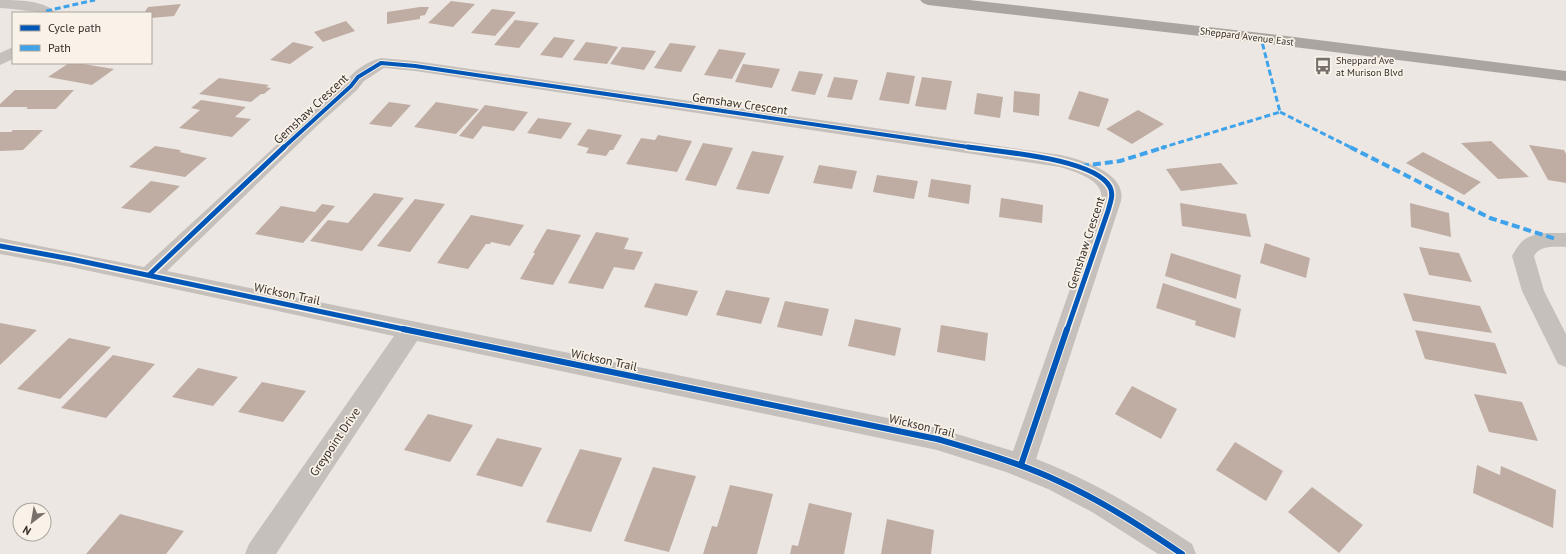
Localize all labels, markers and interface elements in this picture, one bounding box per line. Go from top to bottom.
legend [12,12,152,64]
text: Cycle path [48,20,101,35]
street label: Sheppard Avenue East [1199,24,1295,49]
text: Path [48,40,71,55]
place label: Sheppard Ave at Murison Blvd [1336,54,1403,79]
bus stop icon: Sheppard Ave at Murison Blvd [1313,56,1333,76]
street label: Gemshaw Crescent [270,70,351,147]
street label: Gemshaw Crescent [691,89,789,118]
street label: Gemshaw Crescent [1064,195,1108,291]
street label: Wickson Trail [253,279,322,308]
street label: Wickson Trail [570,345,639,374]
street label: Greypoint Drive [306,404,363,479]
street label: Wickson Trail [888,411,957,441]
north arrow [12,502,52,542]
text: N [20,523,34,538]

